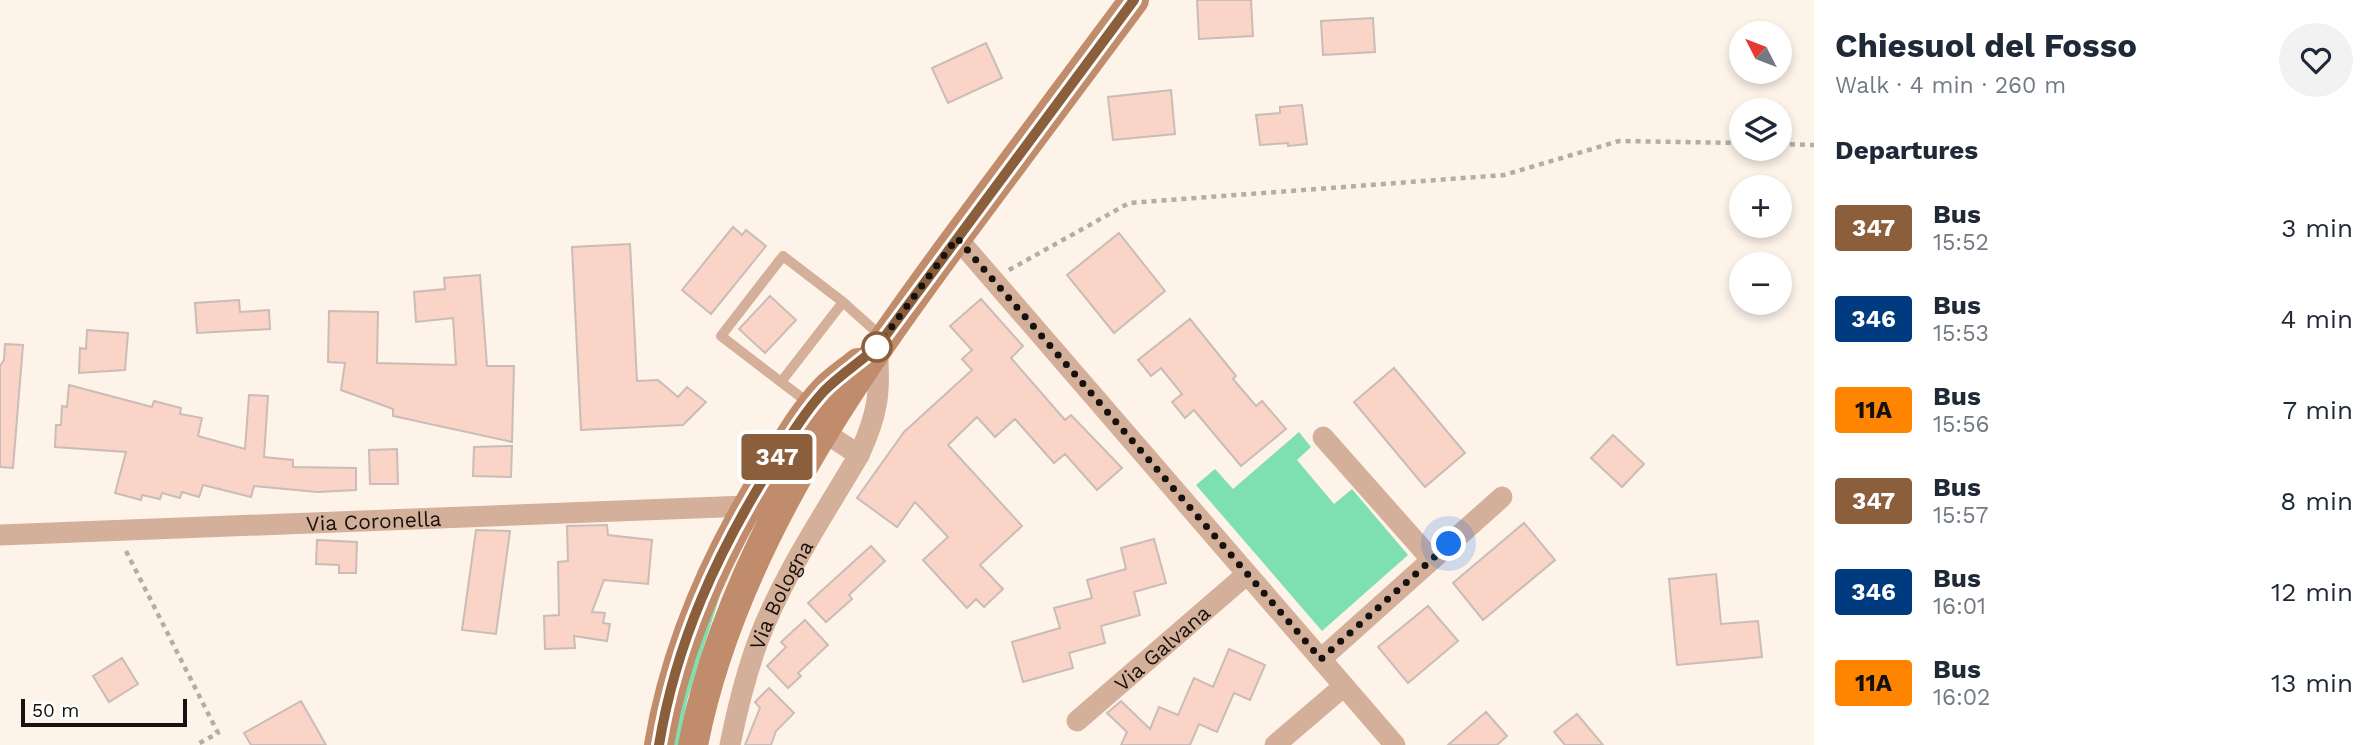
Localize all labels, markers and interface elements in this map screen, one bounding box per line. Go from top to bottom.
north arrow [1729,21,1792,84]
map controls [1729,21,1792,315]
button: heart [2279,23,2353,97]
text: Chiesuol del Fosso [1835,26,2137,65]
text: Walk · 4 min · 260 m [1835,72,2066,99]
button: layers [1729,98,1792,161]
text: Departures [1835,135,1978,165]
button: + [1729,175,1792,238]
text: Bus [1933,199,1981,229]
text: 3 min [2281,213,2353,243]
text: 347 [1852,214,1895,242]
text: 15:52 [1933,229,1989,256]
button: − [1729,252,1792,315]
text: Bus [1933,290,1981,320]
text: 4 min [2280,304,2353,334]
text: 346 [1851,305,1896,333]
text: 15:53 [1933,320,1989,347]
unlabelled marker [862,332,892,362]
text: Bus [1933,381,1981,411]
text: 7 min [2283,395,2353,425]
text: 11A [1855,396,1892,424]
text: 15:56 [1933,411,1990,438]
line badge: 347 [737,434,817,480]
text: 347 [755,443,799,471]
text: Bus [1933,472,1981,502]
text: 8 min [2280,486,2353,516]
text: 347 [1852,487,1895,515]
text: 15:57 [1933,502,1988,529]
street label: Via Coronella [306,505,442,536]
your location [1431,526,1466,561]
street label: Via Bologna [743,535,818,653]
text: Bus [1933,563,1981,593]
text: 12 min [2271,577,2353,607]
text: 346 [1851,578,1896,606]
text: 16:01 [1933,593,1986,620]
street label: Via Galvana [1109,600,1215,696]
text: Bus [1933,654,1981,684]
text: 13 min [2271,668,2353,698]
text: 11A [1855,669,1892,697]
text: 16:02 [1933,684,1990,711]
scale bar [21,696,187,728]
text: 50 m [32,699,79,722]

